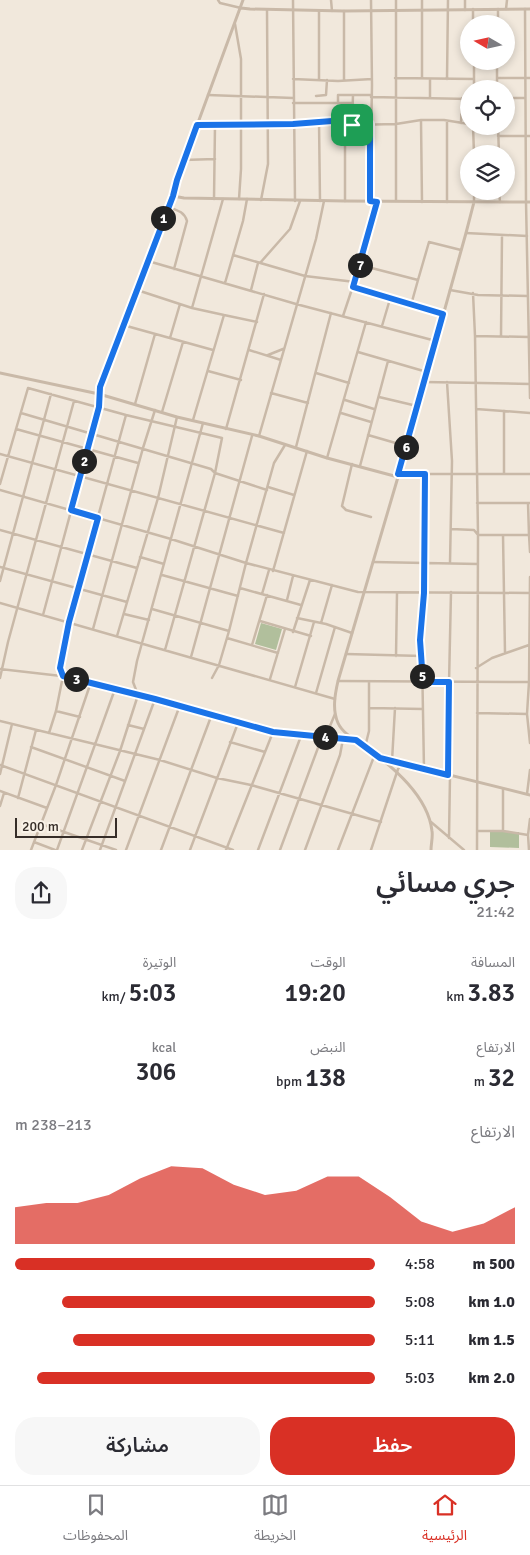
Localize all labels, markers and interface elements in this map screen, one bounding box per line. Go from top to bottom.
north arrow [460,15,515,70]
map controls [460,15,515,200]
button: locate [460,80,515,135]
pin [331,104,373,146]
icon: arrive [338,111,366,139]
button: layers [460,145,515,200]
pin: 1 [150,206,176,230]
text: 1 [160,210,167,227]
pin: 7 [348,252,372,278]
text: 7 [357,257,364,274]
pin: 6 [394,434,418,460]
text: 6 [403,439,410,456]
pin: 2 [72,448,96,474]
text: 2 [81,453,88,470]
pin: 5 [410,664,434,688]
pin: 3 [64,666,88,692]
text: 5 [419,668,426,685]
text: 3 [73,671,80,688]
pin: 4 [312,724,338,750]
text: 4 [322,729,329,746]
scale bar [15,815,118,838]
text: 200 m [22,818,59,835]
text: جري مسائي [376,866,515,900]
button: share [15,867,67,919]
text: 21:42 [476,902,515,922]
text: الوتيرة [143,954,176,971]
text: الوقت [311,954,346,971]
text: المسافة [471,954,515,971]
text: 5:03 [129,977,176,1008]
text: 19:20 [285,977,346,1008]
text: 3.83 [468,977,515,1008]
text: /km [102,988,129,1005]
text: km [446,988,468,1005]
text: kcal [152,1039,176,1056]
text: النبض [310,1039,346,1056]
text: الارتفاع [477,1039,515,1056]
text: 306 [136,1056,176,1087]
text: 138 [305,1062,346,1093]
text: 32 [488,1062,515,1093]
text: bpm [276,1073,305,1090]
text: m [474,1073,488,1090]
text: 213–238 m [15,1115,92,1135]
text: الارتفاع [471,1122,515,1142]
text: 4:58 [405,1254,435,1274]
text: 500 m [473,1254,515,1274]
text: 5:08 [405,1292,435,1312]
text: 1.0 km [468,1292,515,1312]
text: 5:11 [405,1330,435,1350]
text: 1.5 km [468,1330,515,1350]
text: 5:03 [405,1368,435,1388]
text: 2.0 km [468,1368,515,1388]
button: مشاركة [15,1417,260,1475]
button: حفظ [270,1417,515,1475]
tab: المحفوظات [63,1491,128,1550]
tab: الخريطة [254,1491,296,1550]
tab: الرئيسية [422,1491,467,1550]

